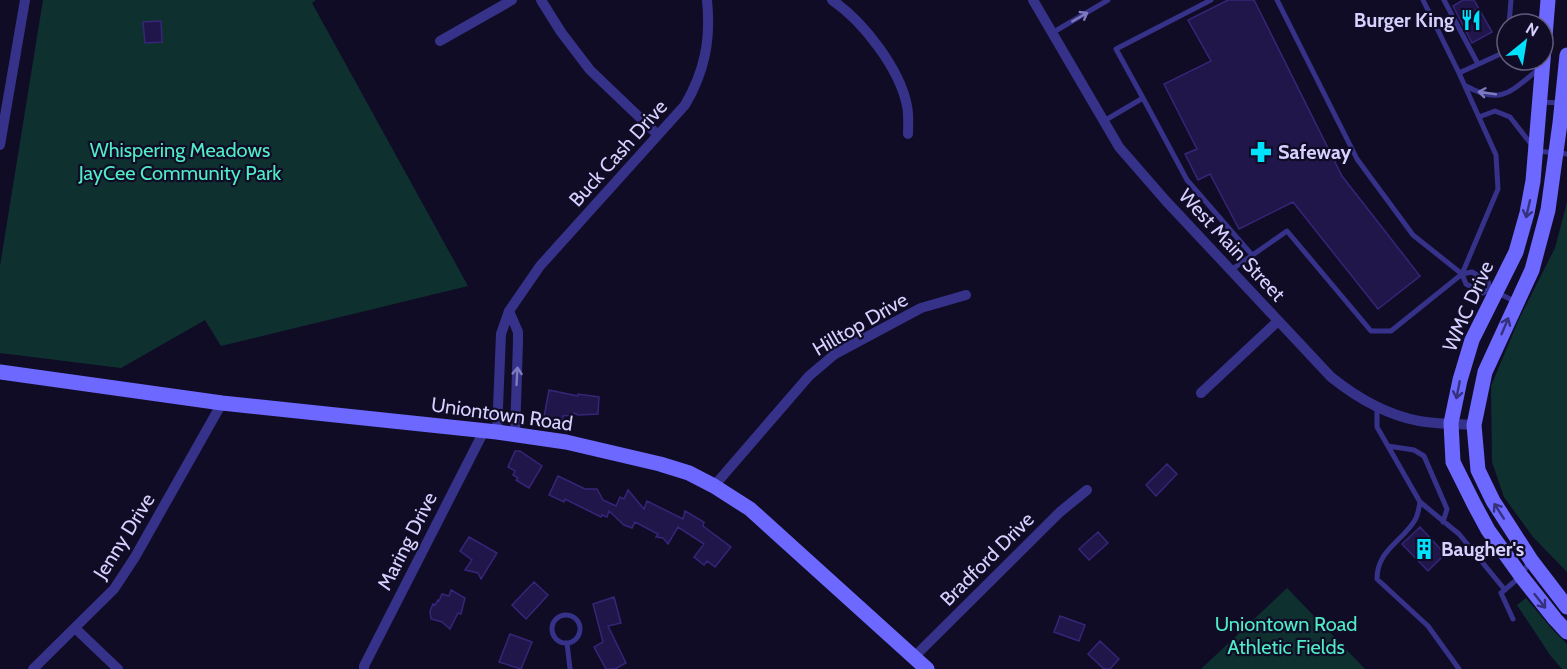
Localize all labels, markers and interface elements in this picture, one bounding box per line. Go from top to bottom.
place label: Burger King [1354,8,1454,32]
restaurant icon: Burger King [1459,8,1483,32]
one-way arrow [1071,11,1088,23]
north arrow [1495,12,1555,72]
text: N [1523,18,1542,40]
one-way arrow [1478,87,1497,98]
street label: Buck Cash Drive [564,95,672,211]
park label: Whispering Meadows JayCee Community Park [78,138,281,185]
pharmacy icon: Safeway [1249,140,1273,164]
place label: Safeway [1278,140,1351,164]
street label: West Main Street [1174,184,1290,306]
one-way arrow [1521,199,1533,218]
street label: WMC Drive [1437,257,1499,355]
street label: Hilltop Drive [808,287,912,361]
one-way arrow [1500,317,1511,335]
one-way arrow [512,367,523,387]
one-way arrow [1452,380,1463,399]
street label: Uniontown Road [430,392,574,436]
street label: Maring Drive [372,488,442,594]
street label: Jenny Drive [88,489,160,584]
one-way arrow [1493,503,1505,519]
street label: Bradford Drive [935,507,1039,611]
building icon: Baugher's [1412,537,1436,561]
place label: Baugher's [1441,537,1524,561]
one-way arrow [1534,592,1547,608]
park label: Uniontown Road Athletic Fields [1215,612,1357,659]

